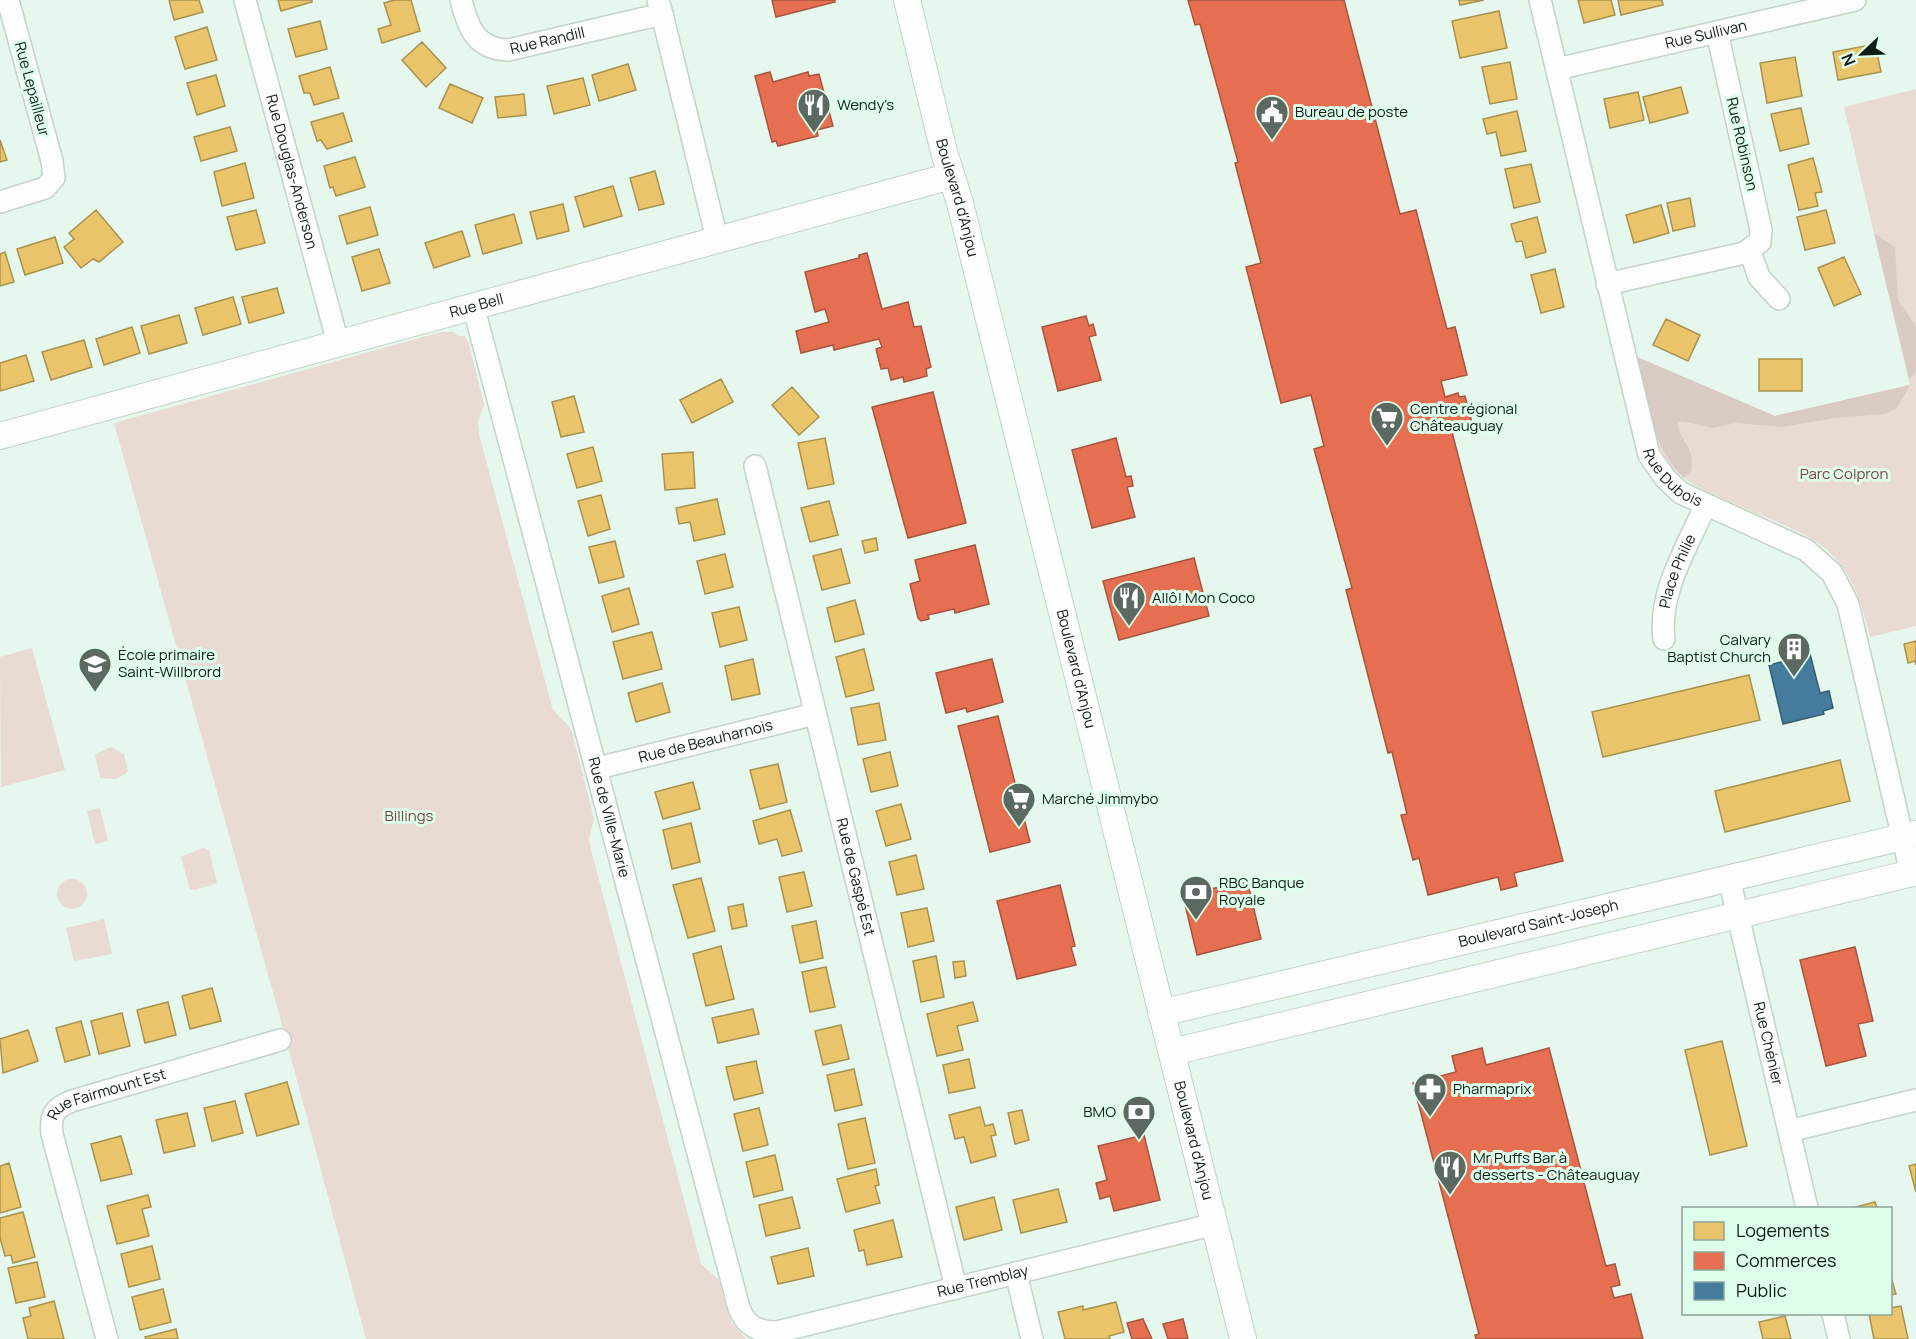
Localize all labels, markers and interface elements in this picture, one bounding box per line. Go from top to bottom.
street label: Rue Sullivan [1663,14,1749,54]
street label: Rue Randill [508,21,587,59]
north arrow [1832,24,1892,84]
street label: Rue Lepailleur [10,39,55,139]
text: N [1836,50,1861,69]
restaurant icon: Wendy's [796,87,832,134]
street label: Rue Douglas-Anderson [261,92,323,251]
place label: Wendy's [837,94,894,115]
public building icon: Bureau de poste [1254,94,1290,141]
street label: Rue Robinson [1722,95,1763,193]
place label: Bureau de poste [1295,101,1408,122]
street label: Boulevard d'Anjou [931,136,984,259]
street label: Rue Bell [447,288,506,323]
place label: Centre régional Châteauguay [1410,398,1517,436]
supermarket icon: Centre régional Châteauguay [1369,400,1405,447]
street label: Rue Dubois [1638,447,1706,511]
park label: Parc Colpron [1800,463,1888,484]
street label: Place Philie [1654,530,1701,610]
restaurant icon: Allô! Mon Coco [1111,580,1147,627]
place label: Allô! Mon Coco [1152,587,1255,608]
street label: Boulevard d'Anjou [1052,607,1101,730]
place label: Calvary Baptist Church [1667,629,1771,667]
building icon: Calvary Baptist Church [1776,631,1812,678]
place label: École primaire Saint-Willbrord [118,644,221,682]
school or university icon: École primaire Saint-Willbrord [77,646,113,693]
street label: Rue de Beauharnois [636,714,775,768]
street label: Rue de Ville-Marie [583,755,635,880]
supermarket icon: Marché Jimmybo [1001,781,1037,828]
place label: Marché Jimmybo [1042,788,1159,809]
park label: Billings [385,805,434,826]
street label: Rue de Gaspé Est [831,816,881,938]
place label: RBC Banque Royale [1219,872,1305,910]
bank icon: RBC Banque Royale [1178,874,1214,921]
street label: Boulevard Saint-Joseph [1456,894,1620,952]
street label: Rue Chénier [1749,1000,1789,1088]
street label: Rue Fairmount Est [42,1063,168,1123]
pharmacy icon: Pharmaprix [1412,1071,1448,1118]
place label: Pharmaprix [1453,1078,1532,1099]
street label: Boulevard d'Anjou [1169,1079,1219,1202]
bank icon: BMO [1121,1094,1157,1141]
place label: BMO [1083,1101,1116,1122]
place label: Mr Puffs Bar à desserts - Châteauguay [1473,1147,1640,1185]
restaurant icon: Mr Puffs Bar à desserts - Châteauguay [1432,1149,1468,1196]
legend [1682,1207,1892,1315]
text: Logements [1736,1218,1830,1242]
text: Commerces [1736,1248,1837,1272]
street label: Rue Tremblay [935,1259,1030,1302]
text: Public [1736,1278,1787,1302]

